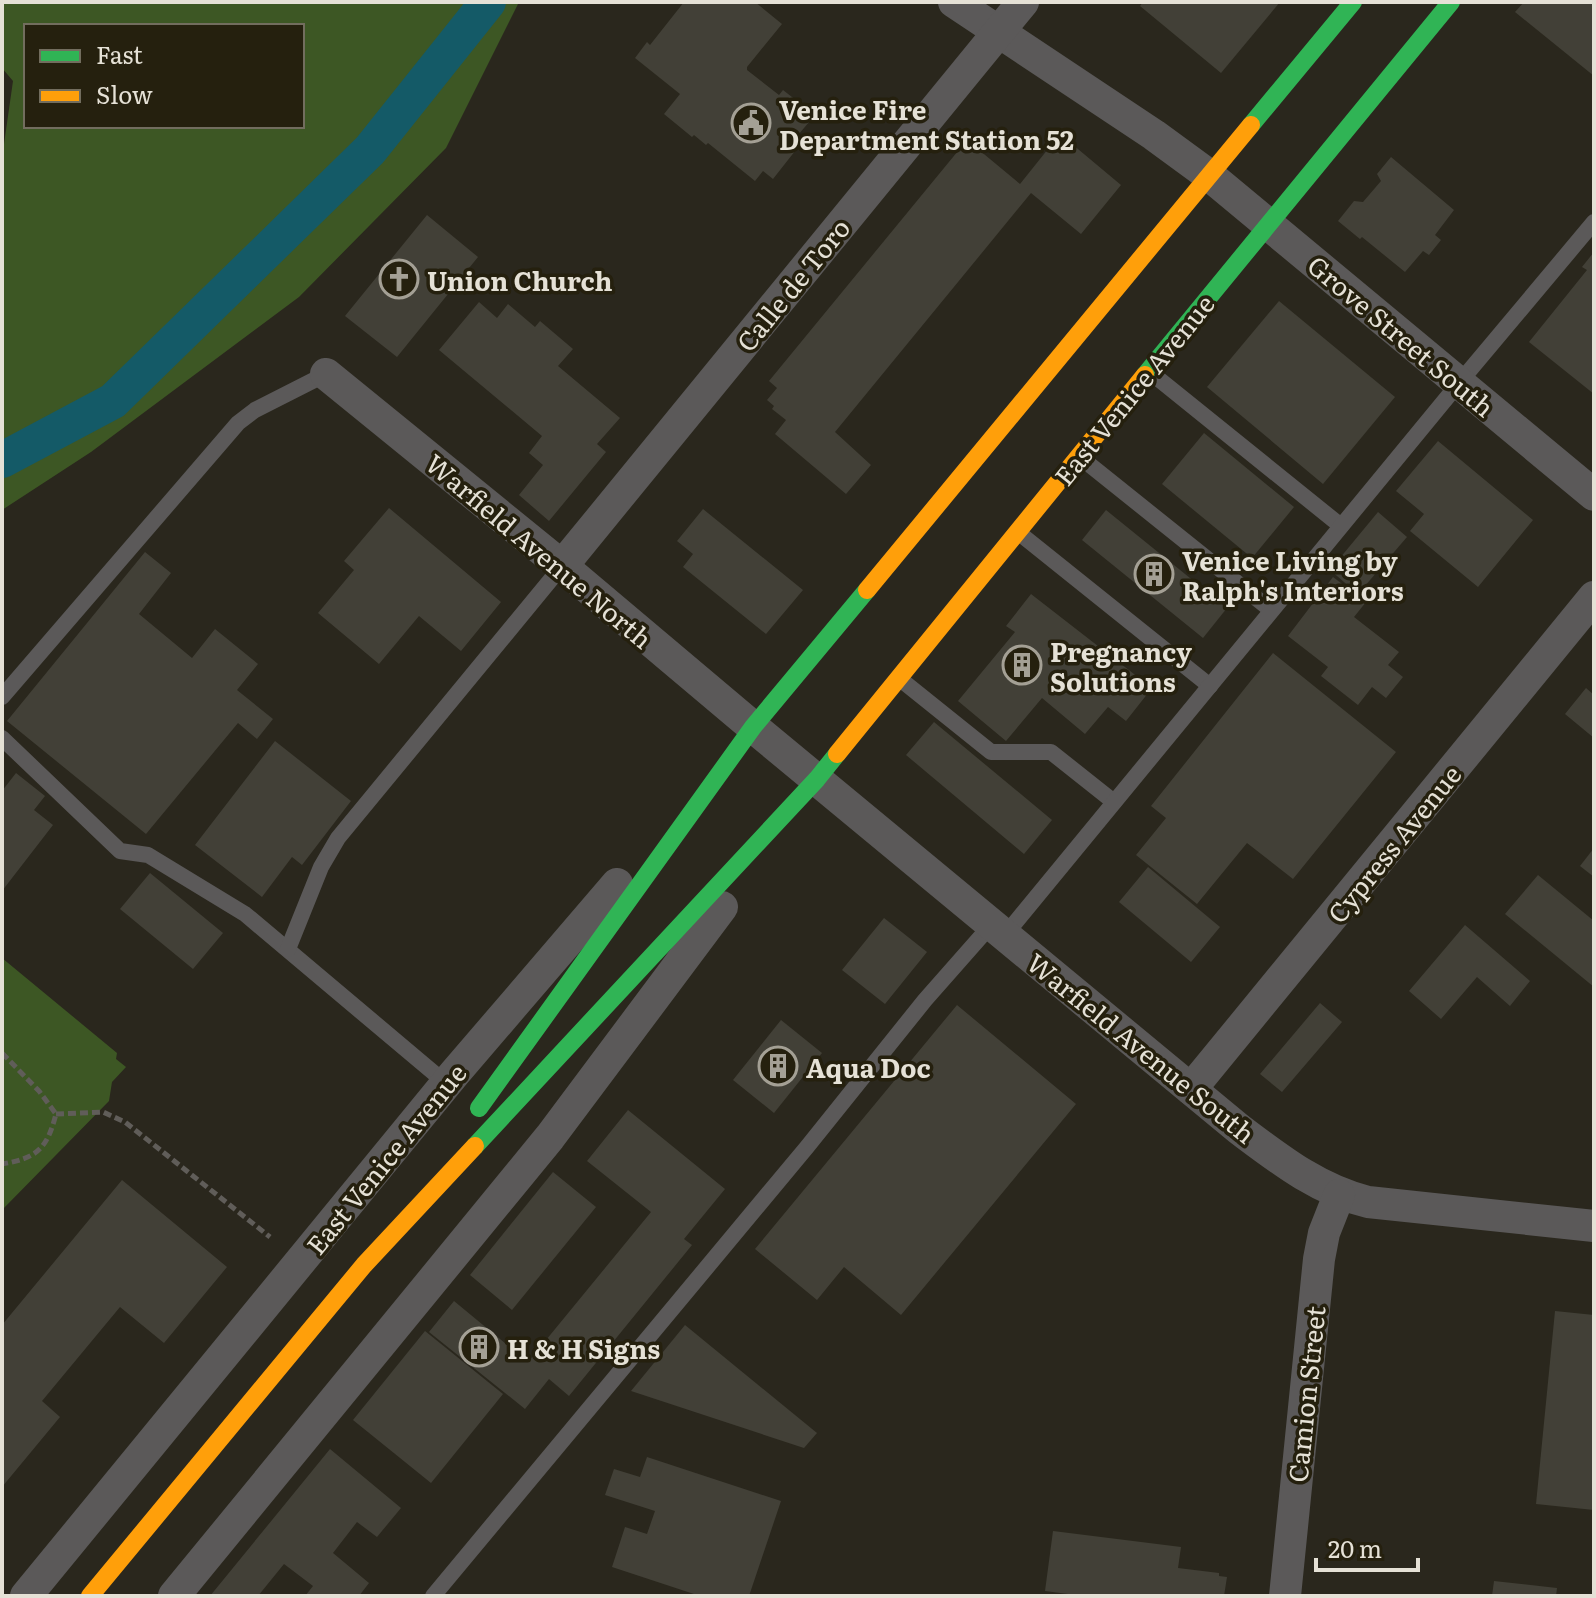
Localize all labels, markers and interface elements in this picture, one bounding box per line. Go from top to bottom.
legend [24,24,304,128]
text: Fast [96,36,143,71]
text: Slow [96,76,153,111]
place label: Venice Fire Department Station 52 [779,89,1074,158]
public building icon: Venice Fire Department Station 52 [730,102,772,144]
street label: Calle de Toro [726,209,858,359]
street label: Grove Street South [1300,245,1504,425]
church icon: Union Church [378,258,420,300]
place label: Union Church [427,260,613,299]
street label: East Venice Avenue [1044,285,1222,493]
street label: Warfield Avenue North [418,443,662,657]
place label: Venice Living by Ralph's Interiors [1182,540,1404,609]
building icon: Venice Living by Ralph's Interiors [1133,553,1175,595]
place label: Pregnancy Solutions [1050,631,1192,700]
building icon: Pregnancy Solutions [1001,644,1043,686]
street label: Cypress Avenue [1317,755,1469,931]
street label: Warfield Avenue South [1019,942,1265,1152]
building icon: Aqua Doc [757,1045,799,1087]
place label: Aqua Doc [806,1047,931,1086]
street label: East Venice Avenue [296,1054,474,1262]
street label: Camion Street [1276,1303,1334,1484]
building icon: H & H Signs [458,1326,500,1368]
place label: H & H Signs [507,1328,660,1367]
scale bar [1316,1522,1418,1572]
text: 20 m [1328,1530,1382,1565]

